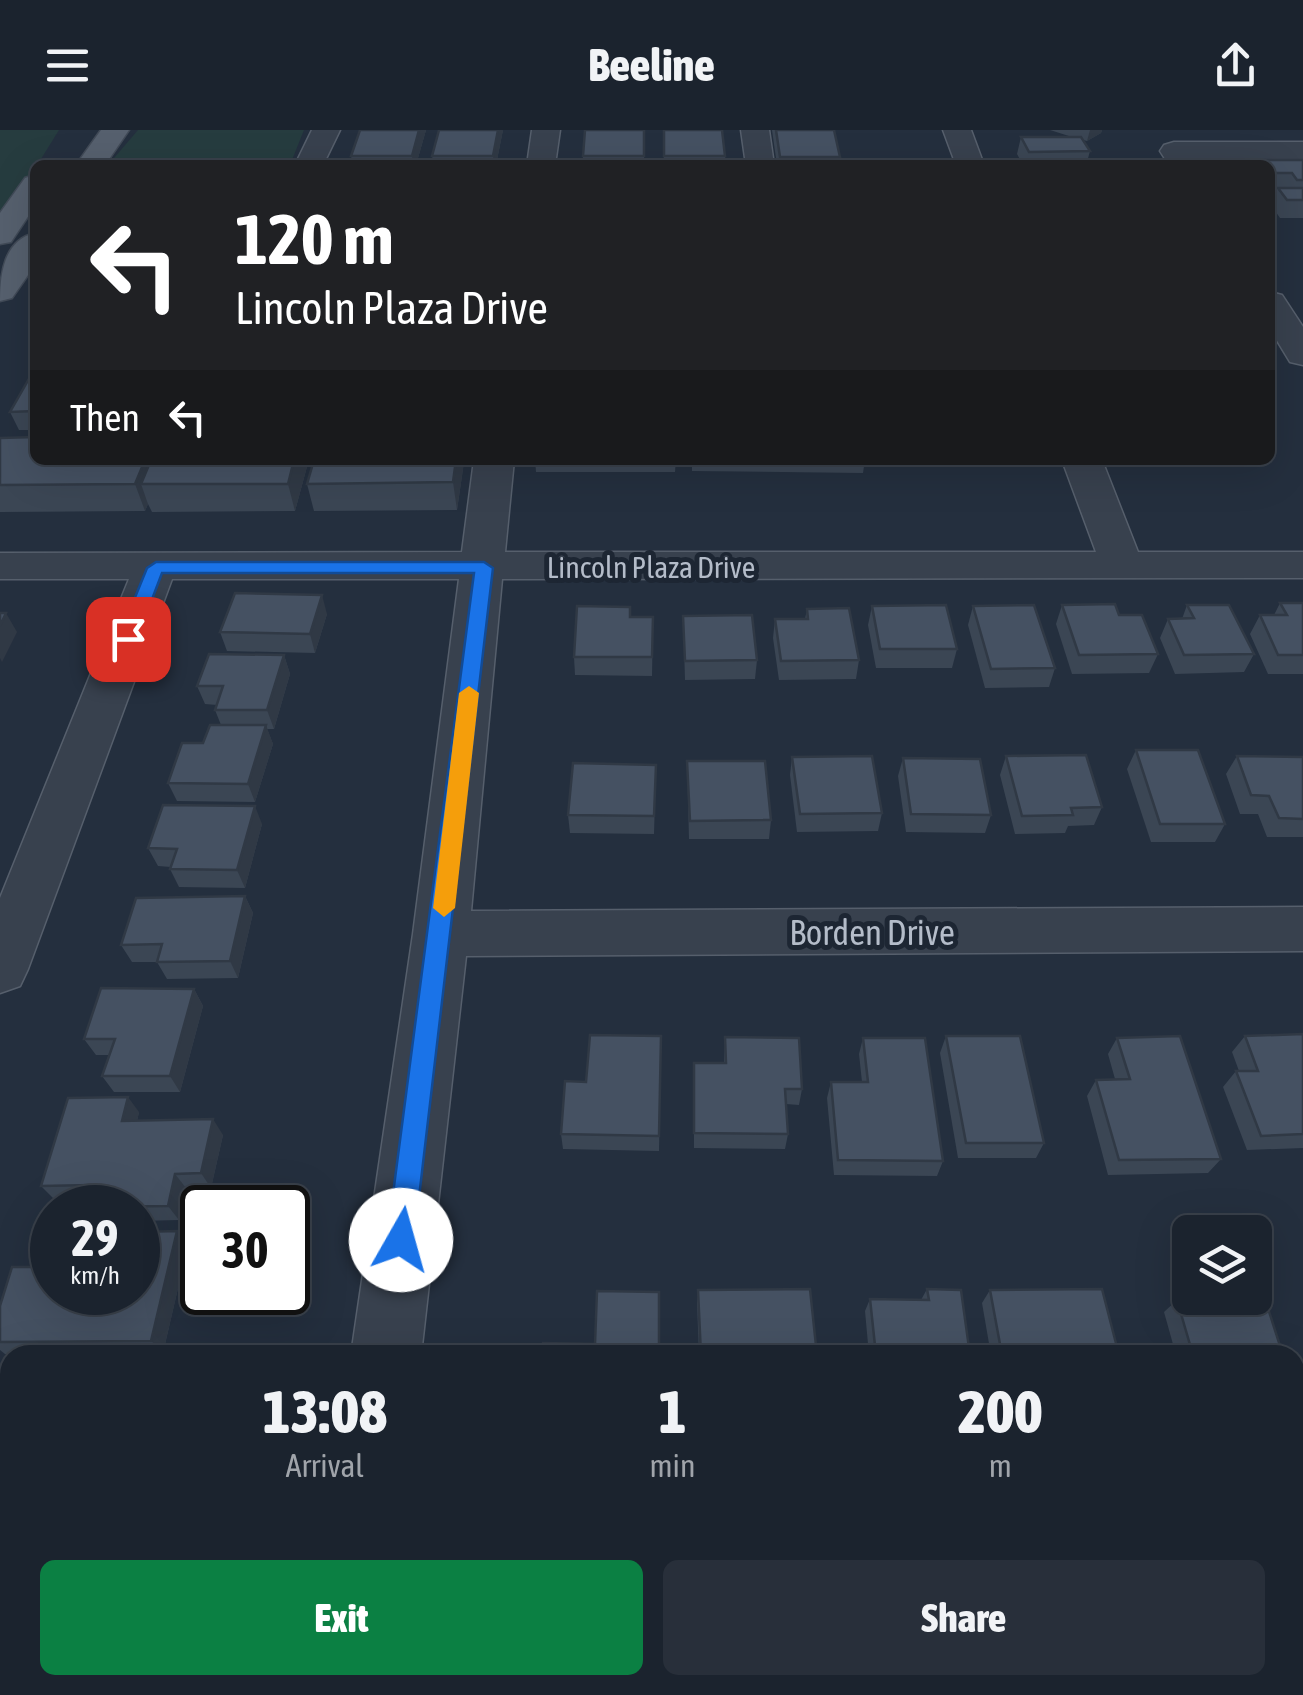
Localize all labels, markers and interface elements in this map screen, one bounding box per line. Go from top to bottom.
icon: menu [40,38,95,93]
icon: share [1208,38,1263,93]
text: Beeline [588,39,715,91]
text: 120 m [235,199,394,279]
icon: left [70,200,200,330]
text: Lincoln Plaza Drive [235,282,548,334]
icon: left [160,390,215,445]
text: Then [70,396,140,439]
street label: Lincoln Plaza Drive [547,550,755,584]
pin [86,597,171,682]
icon: arrive [101,612,156,667]
street label: Borden Drive [789,912,955,952]
speed limit sign: 30 [180,1185,310,1315]
position arrow [349,1188,453,1292]
text: 29 [71,1209,118,1267]
map controls [1172,1215,1272,1315]
button: layers [1172,1215,1272,1315]
text: km/h [70,1261,120,1289]
text: 13:08 [262,1377,387,1446]
text: 1 [658,1377,687,1446]
text: 200 [958,1377,1043,1446]
text: Arrival [286,1447,364,1484]
text: min [650,1447,695,1484]
text: m [989,1447,1012,1484]
button: Exit [40,1560,643,1675]
button: Share [663,1560,1265,1675]

